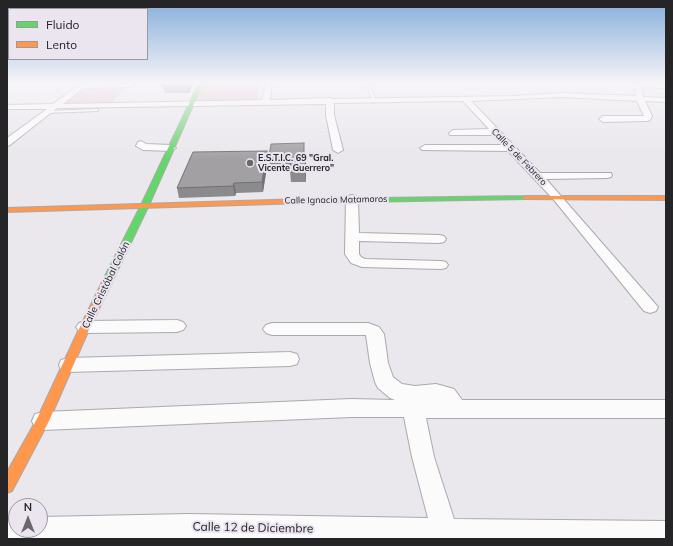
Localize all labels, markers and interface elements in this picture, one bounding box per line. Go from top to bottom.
legend [8,8,148,60]
text: Fluido [46,17,79,32]
text: Lento [46,37,77,52]
street label: Calle 5 de Febrero [489,126,549,188]
place label: E.S.T.I.C. 69 "Gral. Vicente Guerrero" [258,153,334,174]
marker: E.S.T.I.C. 69 "Gral. Vicente Guerrero" [245,158,255,168]
street label: Calle Ignacio Matamoros [284,194,388,206]
street label: Calle Cristóbal Colón [80,239,132,331]
north arrow [8,498,48,538]
text: N [24,500,32,514]
street label: Calle 12 de Diciembre [193,520,313,536]

